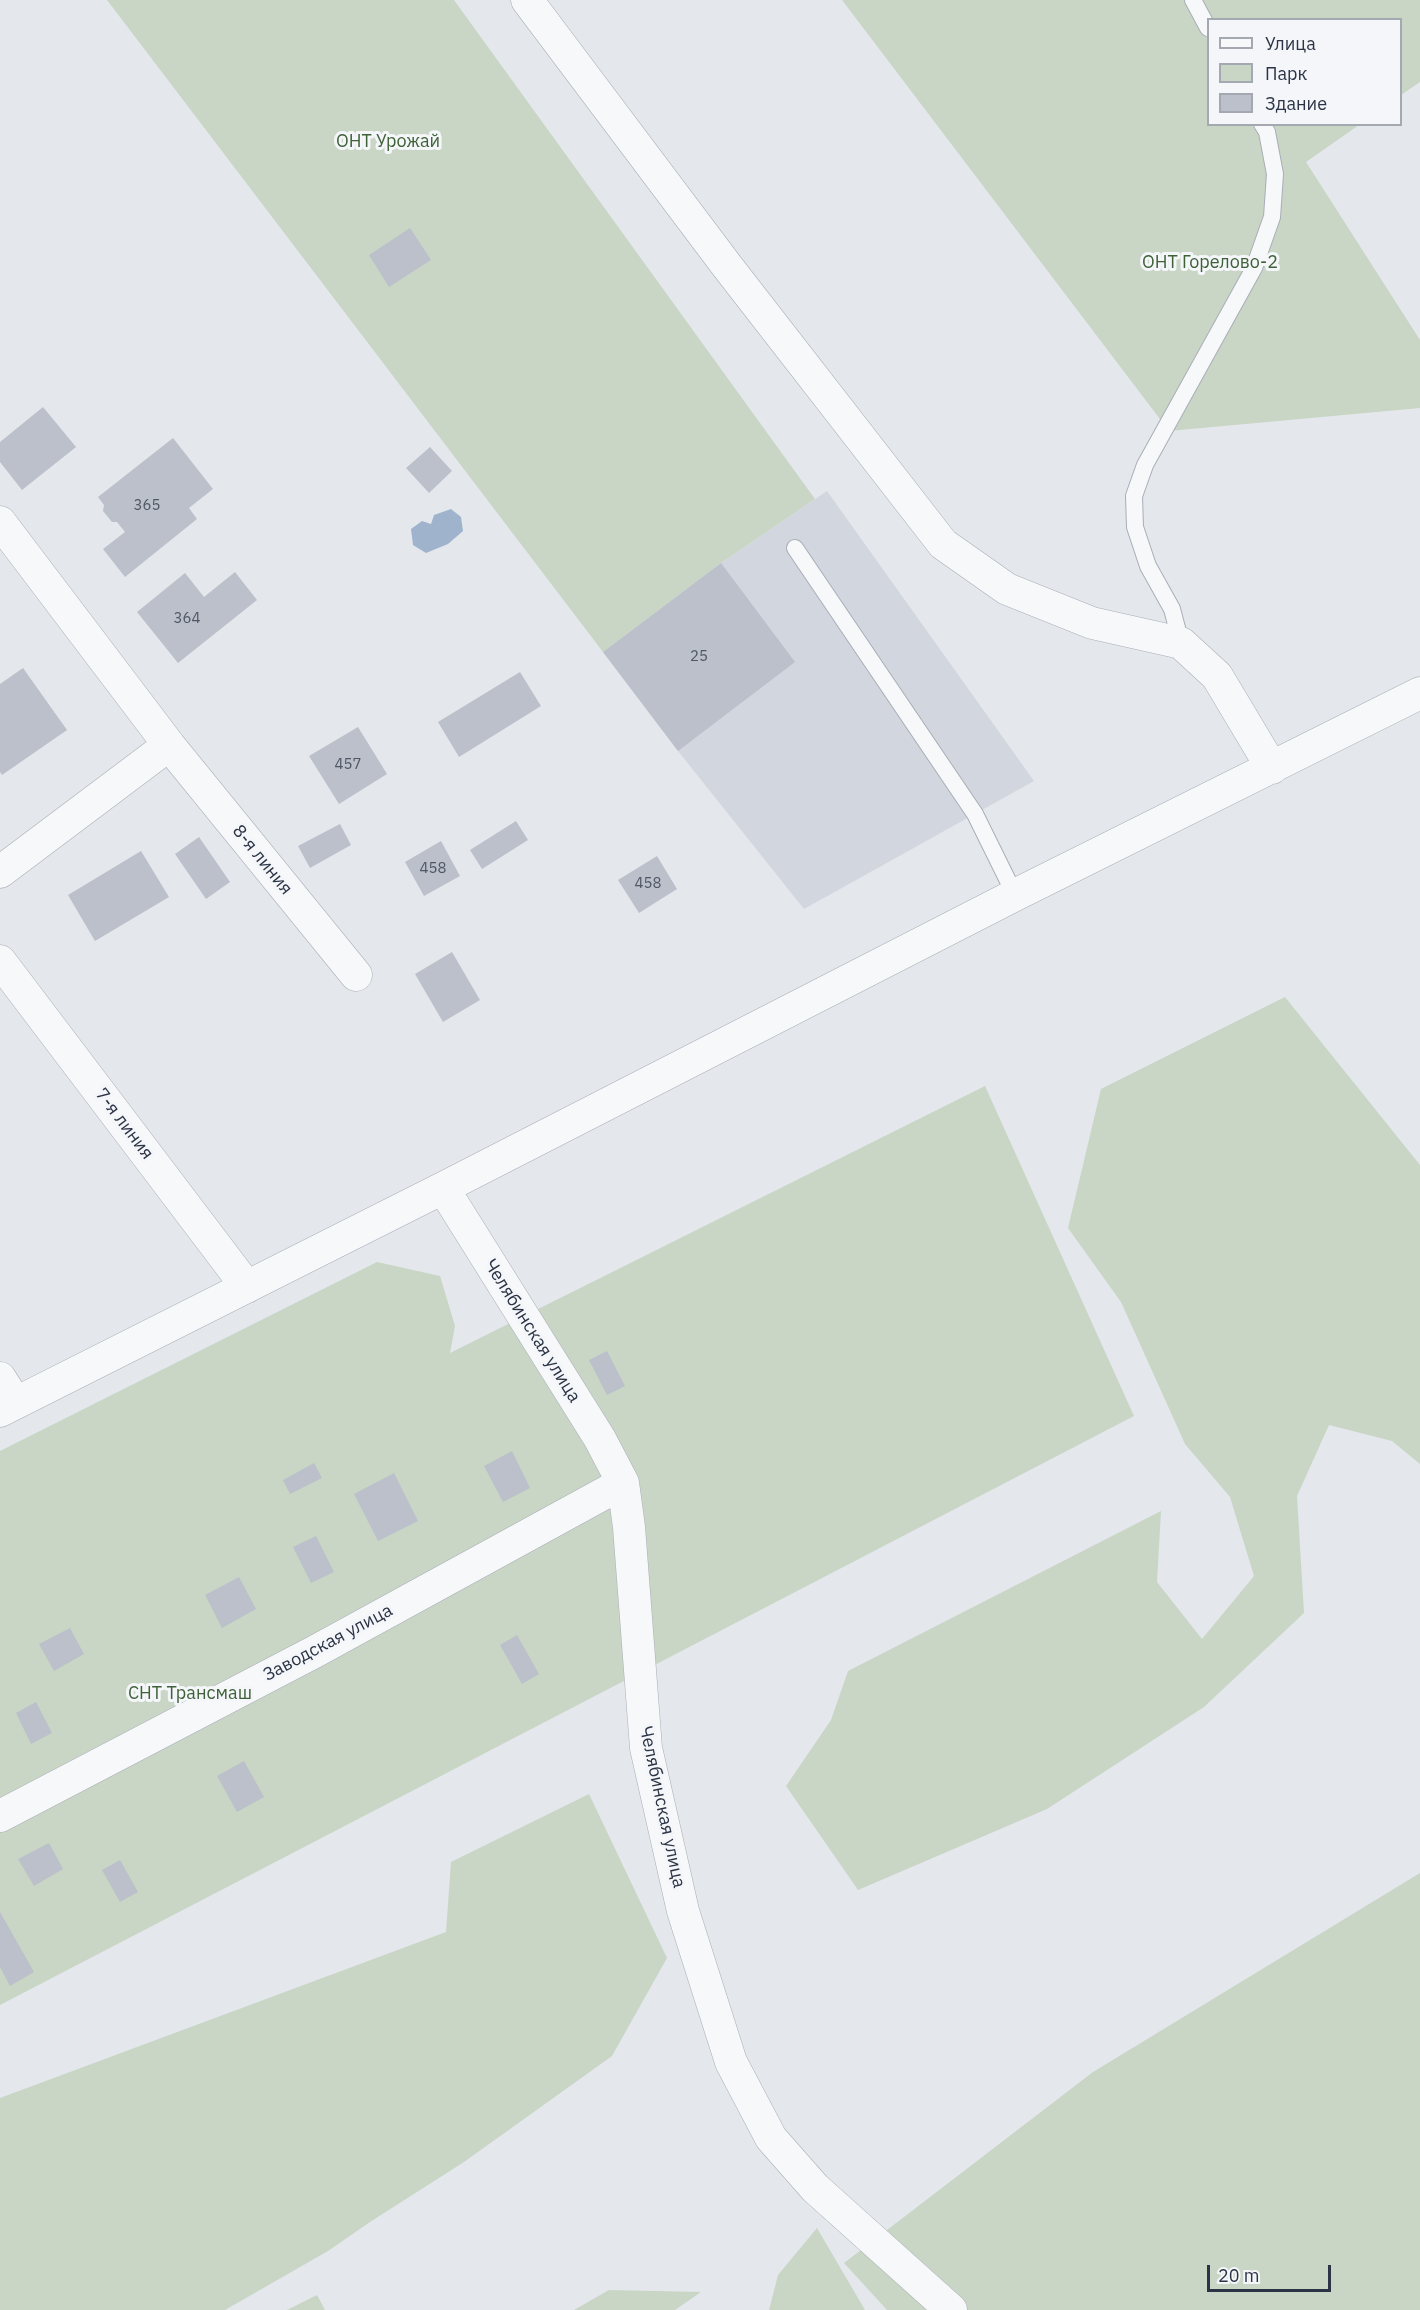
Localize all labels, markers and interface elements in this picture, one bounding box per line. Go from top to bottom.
legend [1207,18,1402,126]
text: Улица [1265,32,1316,55]
text: Парк [1265,62,1307,85]
text: Здание [1265,92,1327,115]
park label: ОНТ Урожай [336,131,440,153]
park label: ОНТ Горелово-2 [1142,252,1278,274]
house number: 365 [134,497,160,515]
house number: 364 [174,610,200,628]
house number: 25 [690,648,708,666]
house number: 457 [335,756,361,774]
street label: 8-я линия [227,821,297,899]
house number: 458 [420,860,446,878]
house number: 458 [635,875,661,893]
street label: 7-я линия [90,1084,158,1164]
street label: Челябинская улица [479,1255,585,1407]
street label: Заводская улица [260,1600,396,1686]
park label: СНТ Трансмаш [128,1683,252,1705]
street label: Челябинская улица [634,1724,690,1890]
scale bar [1210,2253,1334,2291]
text: 20 m [1218,2264,1260,2287]

